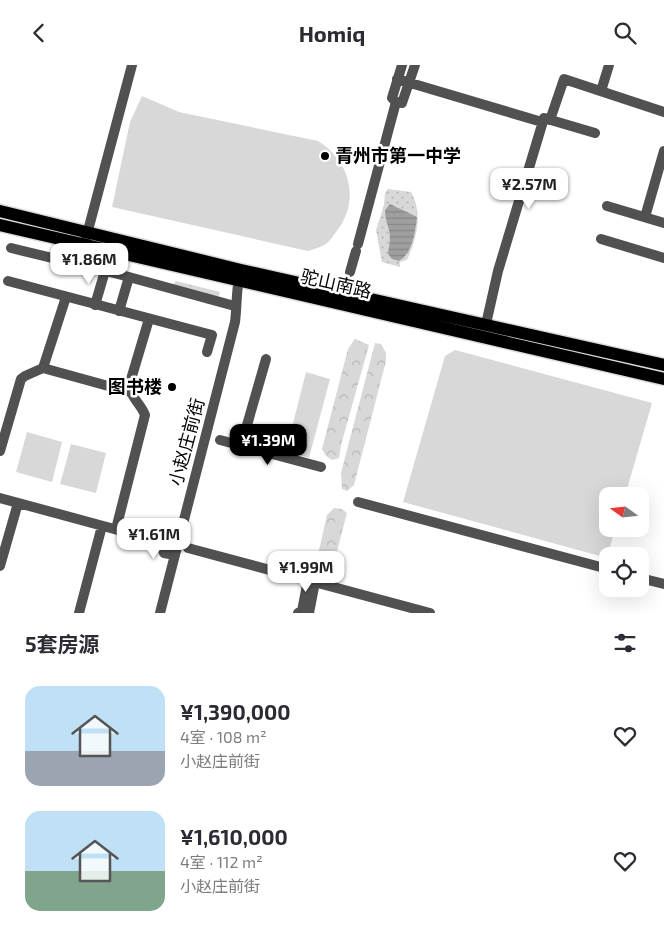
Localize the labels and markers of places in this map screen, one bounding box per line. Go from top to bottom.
place label: 青州市第一中学 [335,144,461,166]
marker: 青州市第一中学 [319,150,331,162]
pin: ¥2.57M [488,167,570,210]
pin: ¥1.86M [48,243,130,285]
place label: 图书楼 [108,375,162,397]
marker: 图书楼 [166,381,178,393]
pin: ¥1.39M [227,423,309,466]
pin: ¥1.61M [113,517,195,560]
pin: ¥1.99M [265,551,347,593]

